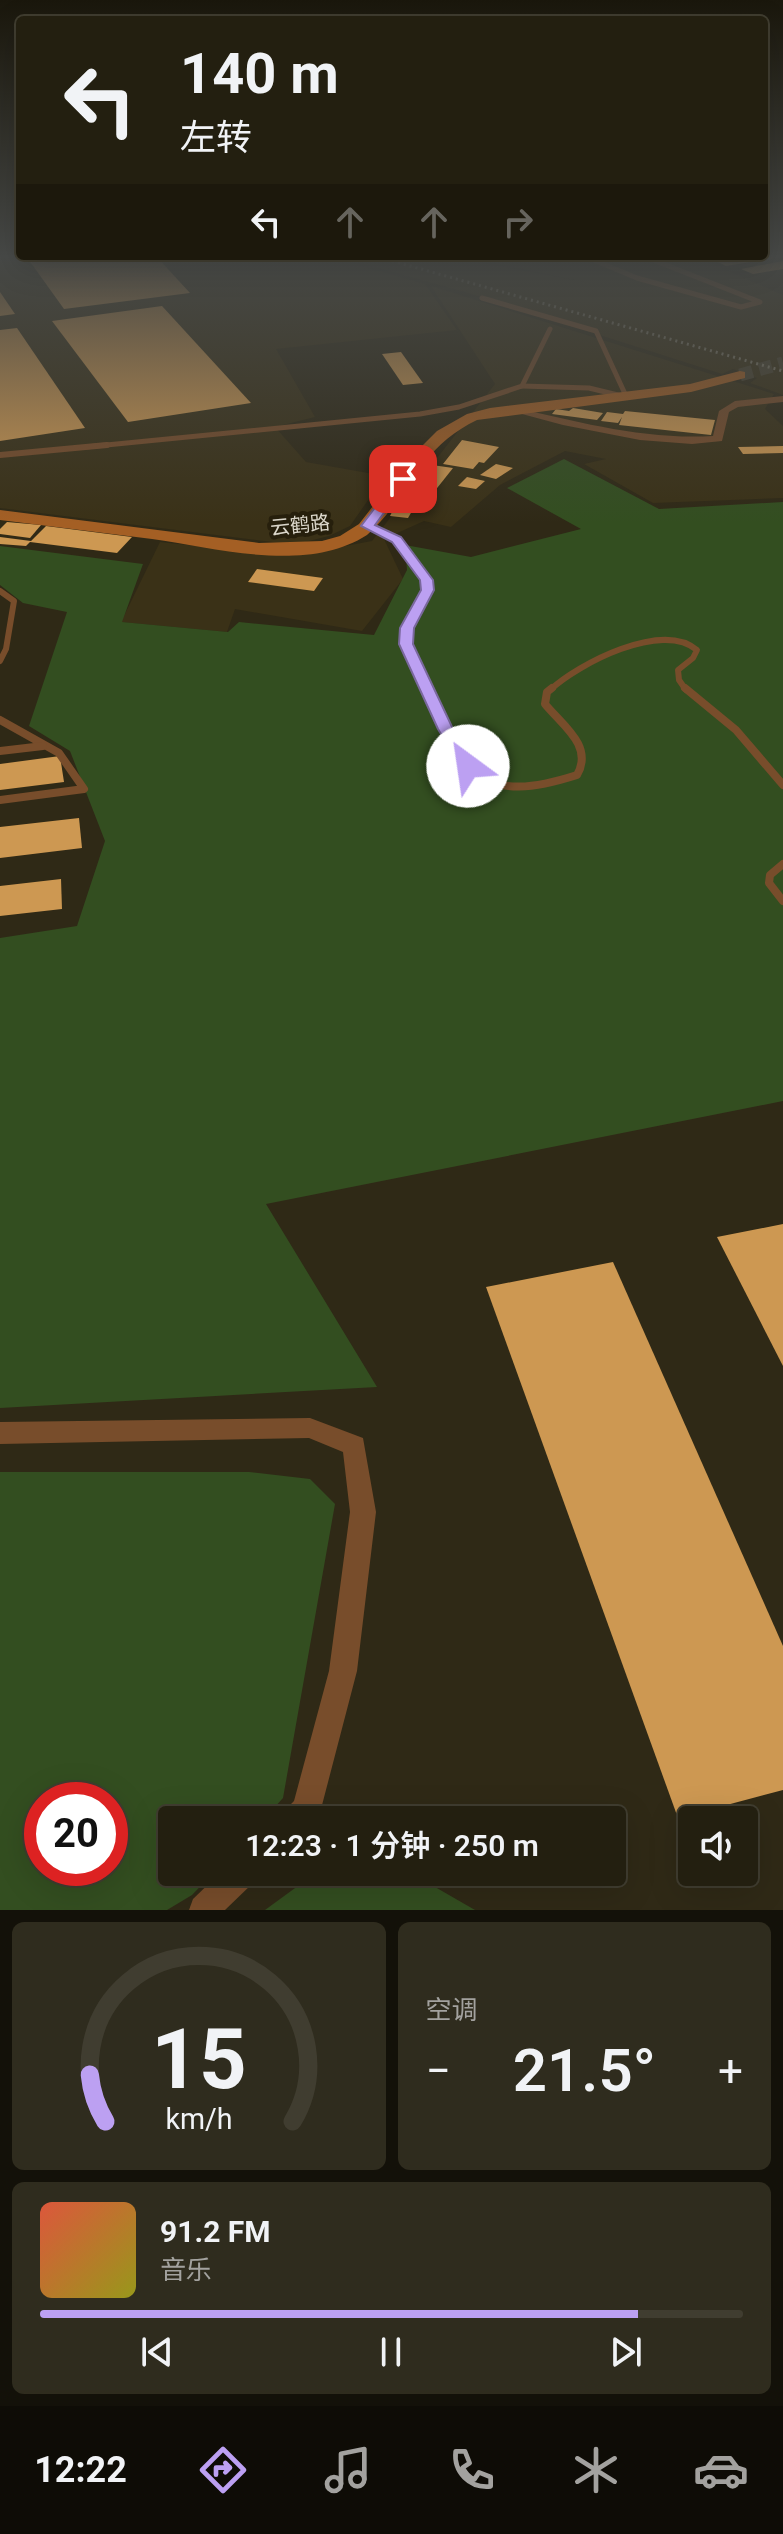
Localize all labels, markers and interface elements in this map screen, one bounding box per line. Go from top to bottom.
text: 140 m [180,41,339,107]
icon: left [48,48,152,152]
text: 左转 [180,117,252,159]
icon: left [244,200,288,244]
icon: ahead [328,200,372,244]
icon: ahead [412,200,456,244]
icon: right [496,200,540,244]
pin [369,445,437,513]
icon: arrive [381,457,425,501]
street label: 云鹤路 [269,510,331,540]
position arrow [426,724,510,808]
speed limit sign: 20 [24,1782,128,1886]
map controls [678,1806,758,1886]
button: sound [678,1806,758,1886]
text: 12:23 · 1 分钟 · 250 m [245,1828,539,1863]
text: 空调 [426,1995,478,2025]
text: 15 [151,2011,246,2108]
text: 21.5° [513,2035,656,2106]
text: − [426,2045,451,2097]
text: + [718,2045,743,2097]
text: km/h [165,2102,232,2136]
text: 91.2 FM [160,2214,271,2249]
text: 音乐 [160,2255,212,2285]
icon: previous [135,2330,179,2374]
icon: pause [369,2330,413,2374]
icon: next [604,2330,648,2374]
icon: directions [195,2442,251,2498]
icon: music [320,2442,376,2498]
icon: phone [444,2442,500,2498]
icon: climate [568,2442,624,2498]
icon: car [693,2442,749,2498]
text: 12:22 [34,2449,127,2491]

